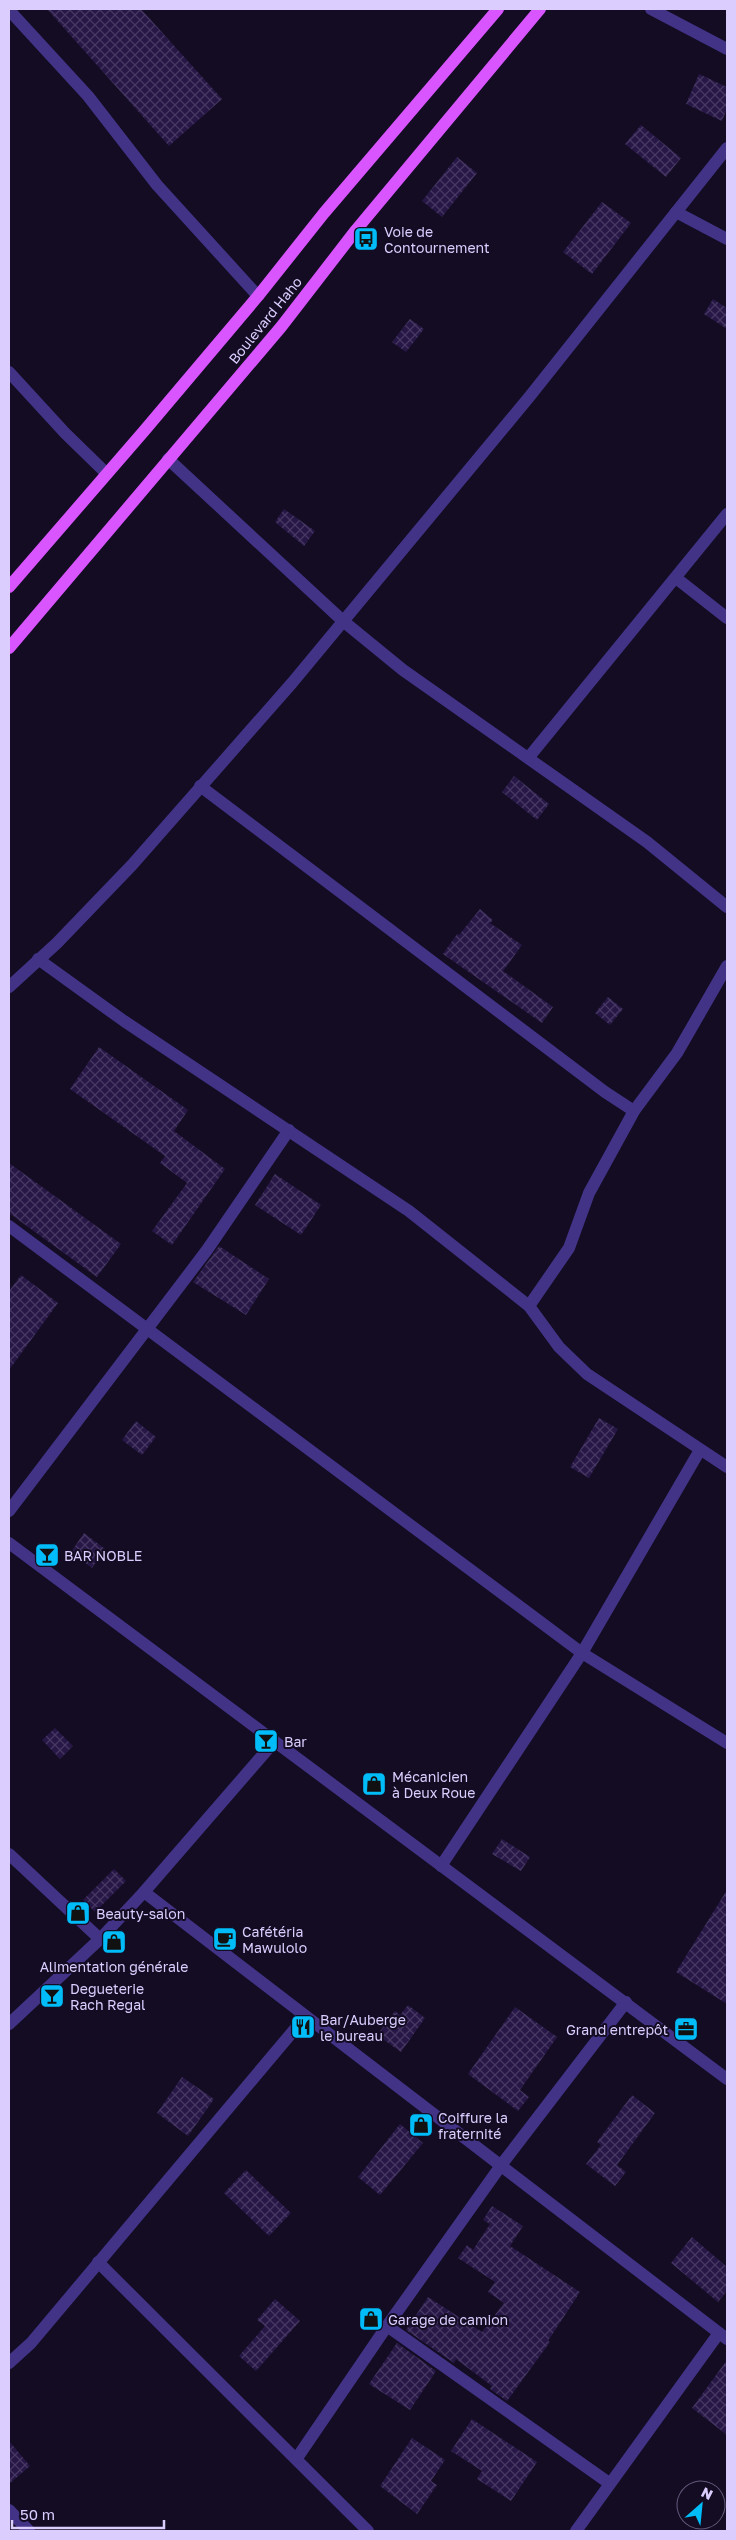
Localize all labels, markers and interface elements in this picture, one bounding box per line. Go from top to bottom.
place label: Voie de Contournement [384,223,490,256]
bus stop icon: Voie de Contournement [353,226,379,252]
street label: Boulevard Haho [225,273,305,367]
bar icon: BAR NOBLE [34,1542,60,1568]
place label: BAR NOBLE [64,1547,142,1564]
bar icon: Bar [253,1728,279,1754]
place label: Bar [284,1733,307,1750]
place label: Mécanicien à Deux Roue [392,1768,475,1801]
shop icon: Mécanicien à Deux Roue [361,1771,387,1797]
shop icon: Beauty-salon [65,1900,91,1926]
place label: Beauty-salon [96,1905,185,1922]
place label: Cafétéria Mawulolo [242,1923,307,1956]
cafe icon: Cafétéria Mawulolo [212,1926,238,1952]
shop icon: Alimentation générale [101,1929,127,1955]
place label: Alimentation générale [40,1958,188,1975]
place label: Degueterie Rach Regal [70,1980,146,2013]
bar icon: Degueterie Rach Regal [39,1983,65,2009]
place label: Bar/Auberge le bureau [320,2011,406,2044]
restaurant icon: Bar/Auberge le bureau [290,2014,316,2040]
office icon: Grand entrepôt [673,2016,699,2042]
place label: Grand entrepôt [566,2021,668,2038]
place label: Coiffure la fraternité [438,2109,508,2142]
shop icon: Coiffure la fraternité [408,2112,434,2138]
shop icon: Garage de camion [358,2306,384,2332]
place label: Garage de camion [388,2311,508,2328]
north arrow [676,2480,726,2530]
text: N [699,2483,716,2503]
scale bar [12,2498,165,2530]
text: 50 m [20,2505,55,2523]

